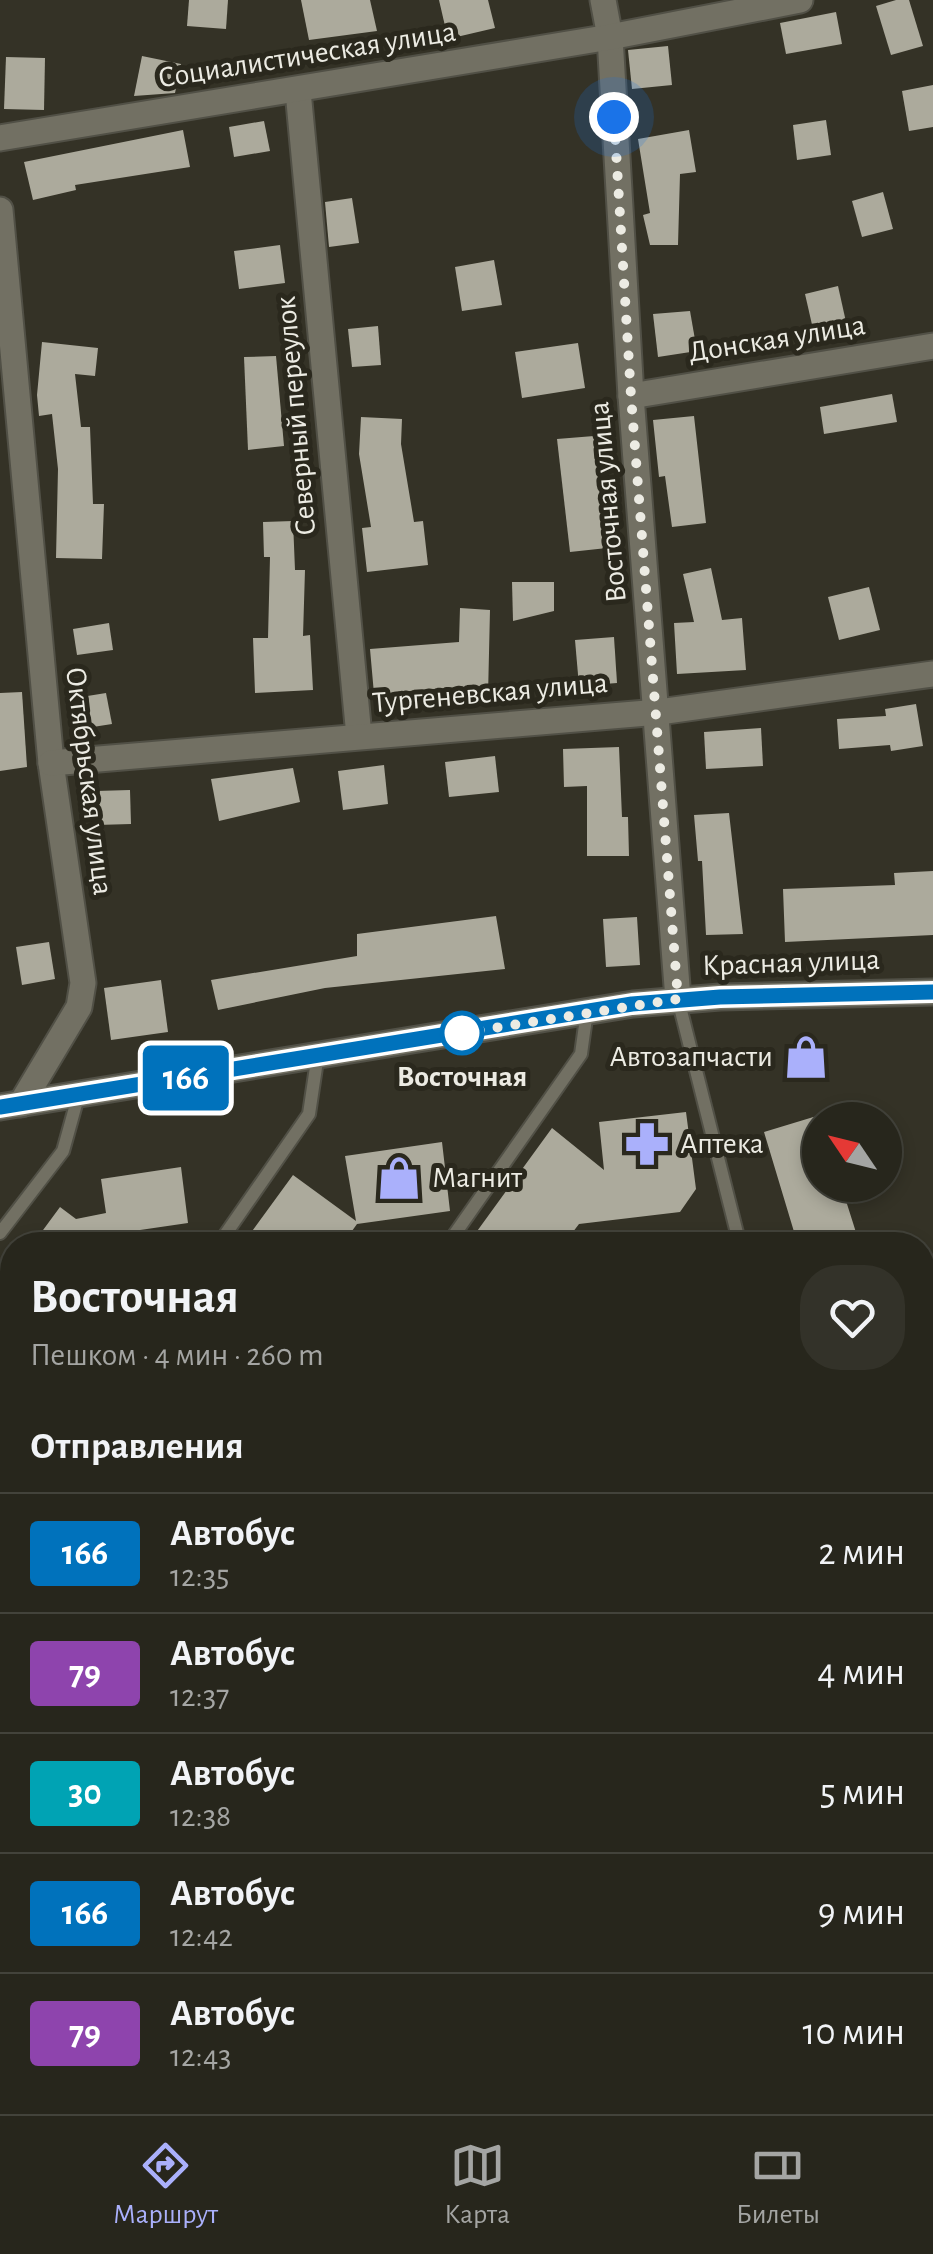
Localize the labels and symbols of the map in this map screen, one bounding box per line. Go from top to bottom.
street label: Социалистическая улица [156,17,458,93]
your location [589,92,639,142]
street label: Северный переулок [271,295,321,537]
street label: Донская улица [687,310,867,368]
street label: Восточная улица [584,400,632,604]
street label: Октябрьская улица [60,665,118,897]
street label: Тургеневская улица [371,668,609,718]
street label: Красная улица [702,945,880,981]
marker: Восточная [441,1012,483,1054]
shop icon: Автозапчасти [782,1033,830,1081]
place label: Автозапчасти [609,1042,773,1072]
line badge: 166 [128,1046,244,1110]
place label: Восточная [397,1062,527,1092]
north arrow [802,1102,902,1202]
pharmacy icon: Аптека [623,1120,671,1168]
place label: Аптека [680,1129,764,1159]
shop icon: Магнит [375,1154,423,1202]
place label: Магнит [432,1163,522,1193]

